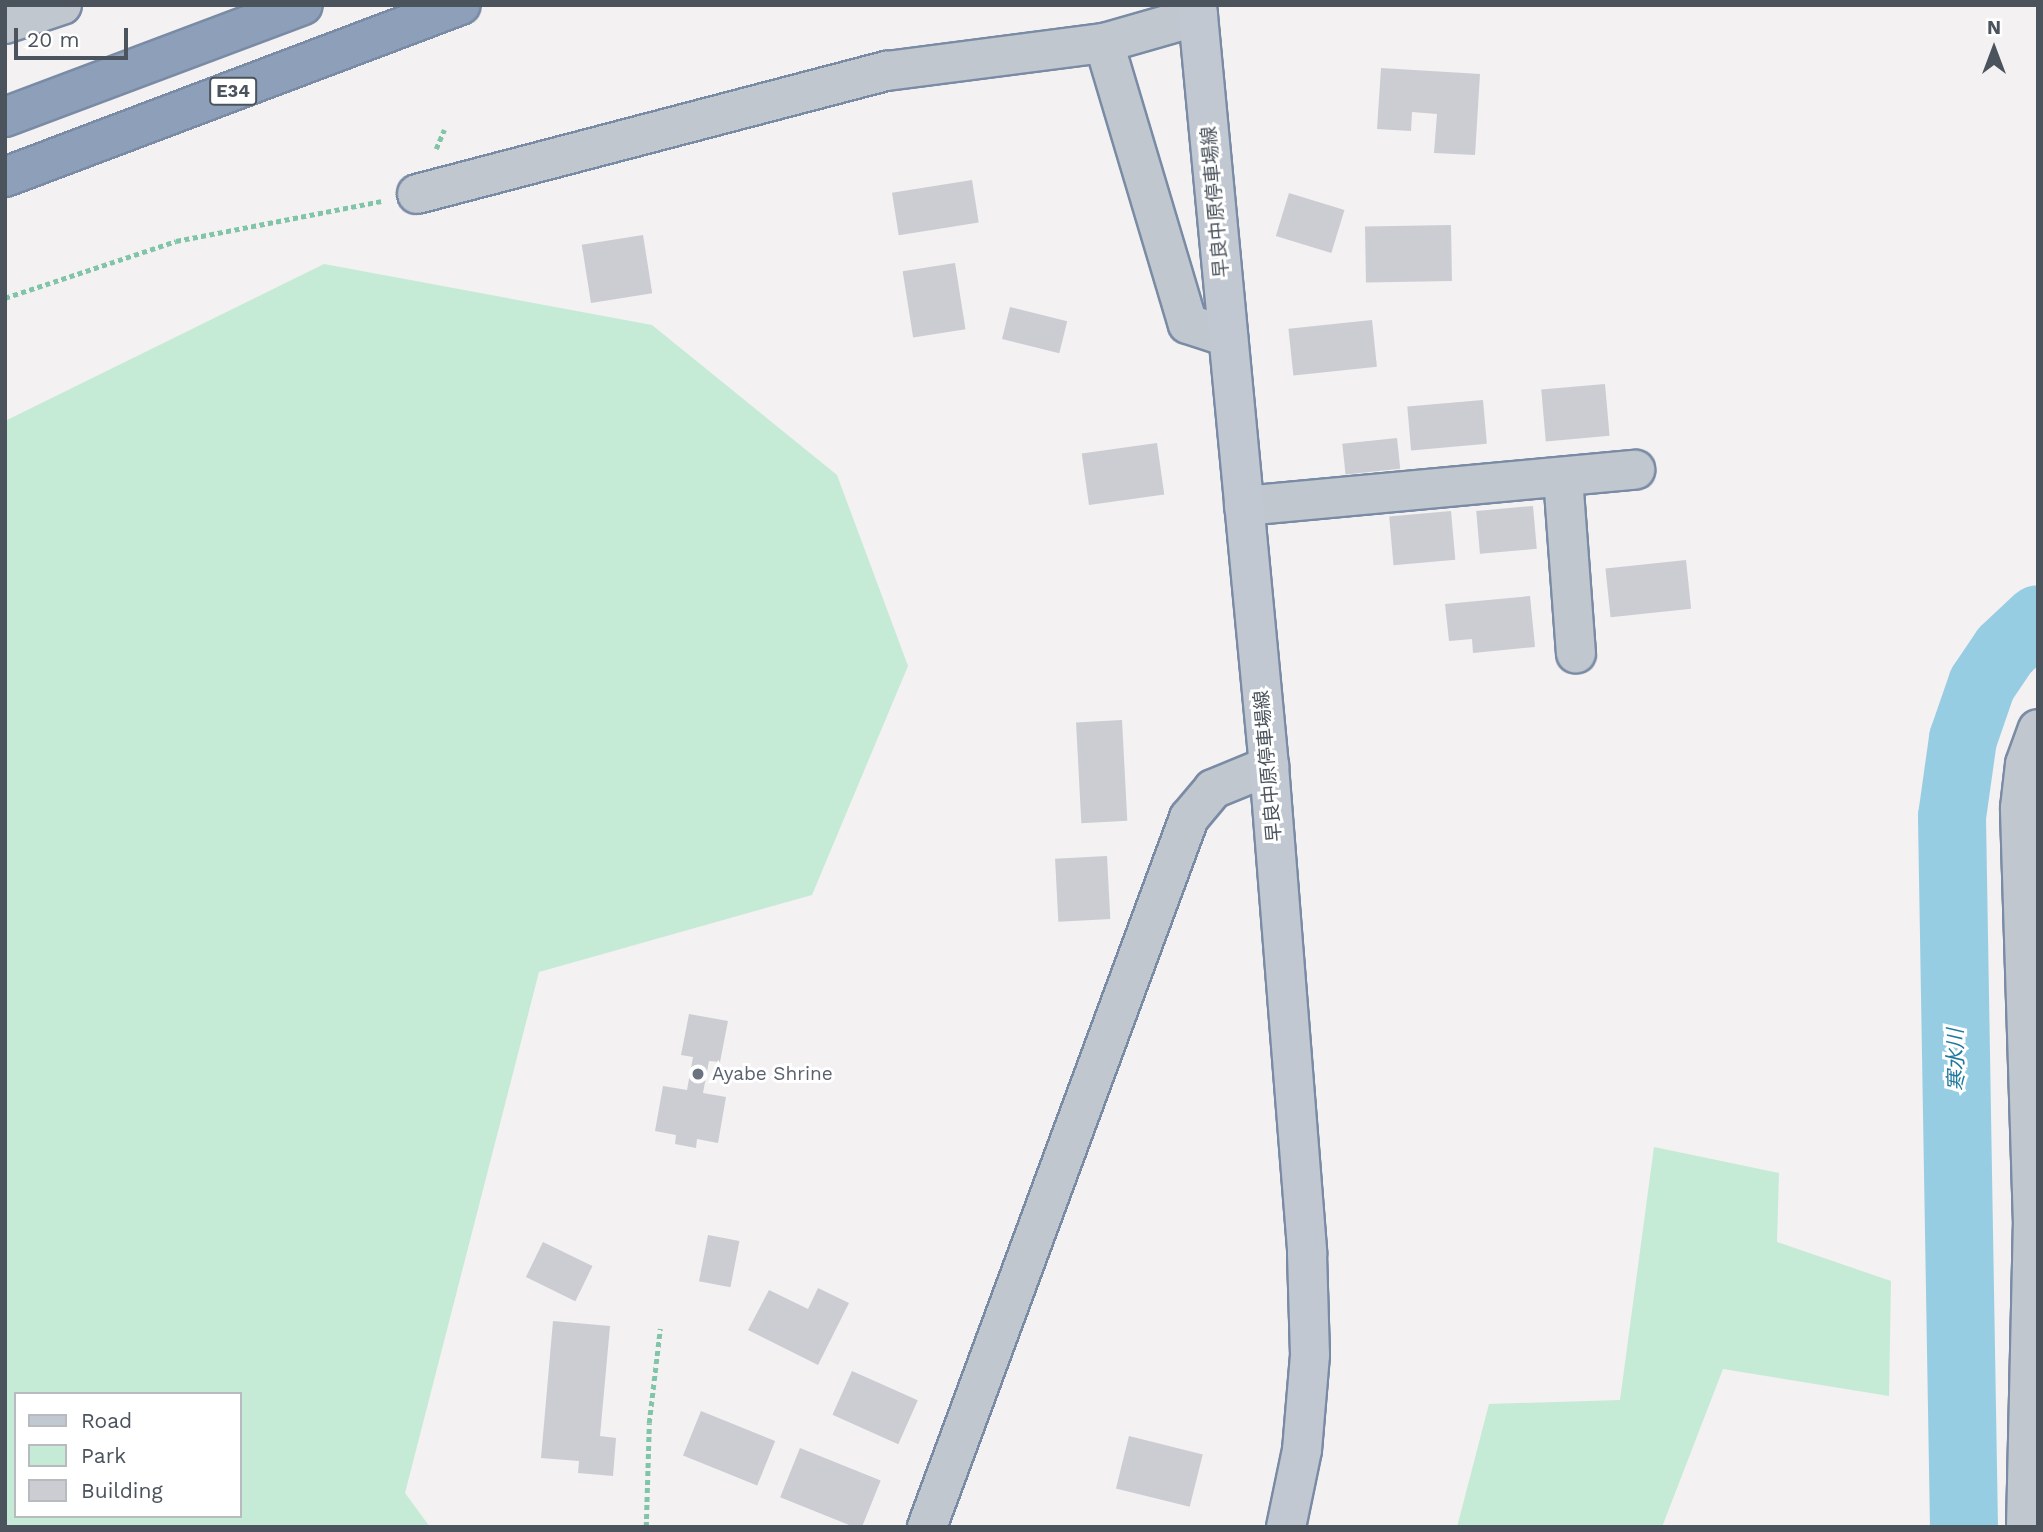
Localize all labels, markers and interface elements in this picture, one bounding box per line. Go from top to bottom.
scale bar [18,14,131,58]
north arrow [1959,14,2029,84]
text: N [1987,16,2001,39]
text: 20 m [27,27,79,52]
road number: E34 [208,76,258,106]
street label: 早良中原停車場線 [1197,125,1233,279]
street label: 早良中原停車場線 [1250,689,1286,843]
water label: 寒水川 [1943,1028,1969,1092]
place label: Ayabe Shrine [712,1063,833,1085]
marker: Ayabe Shrine [690,1066,706,1082]
legend [14,1392,242,1518]
text: Road [81,1408,132,1433]
text: Park [81,1443,126,1468]
text: Building [81,1478,163,1503]

